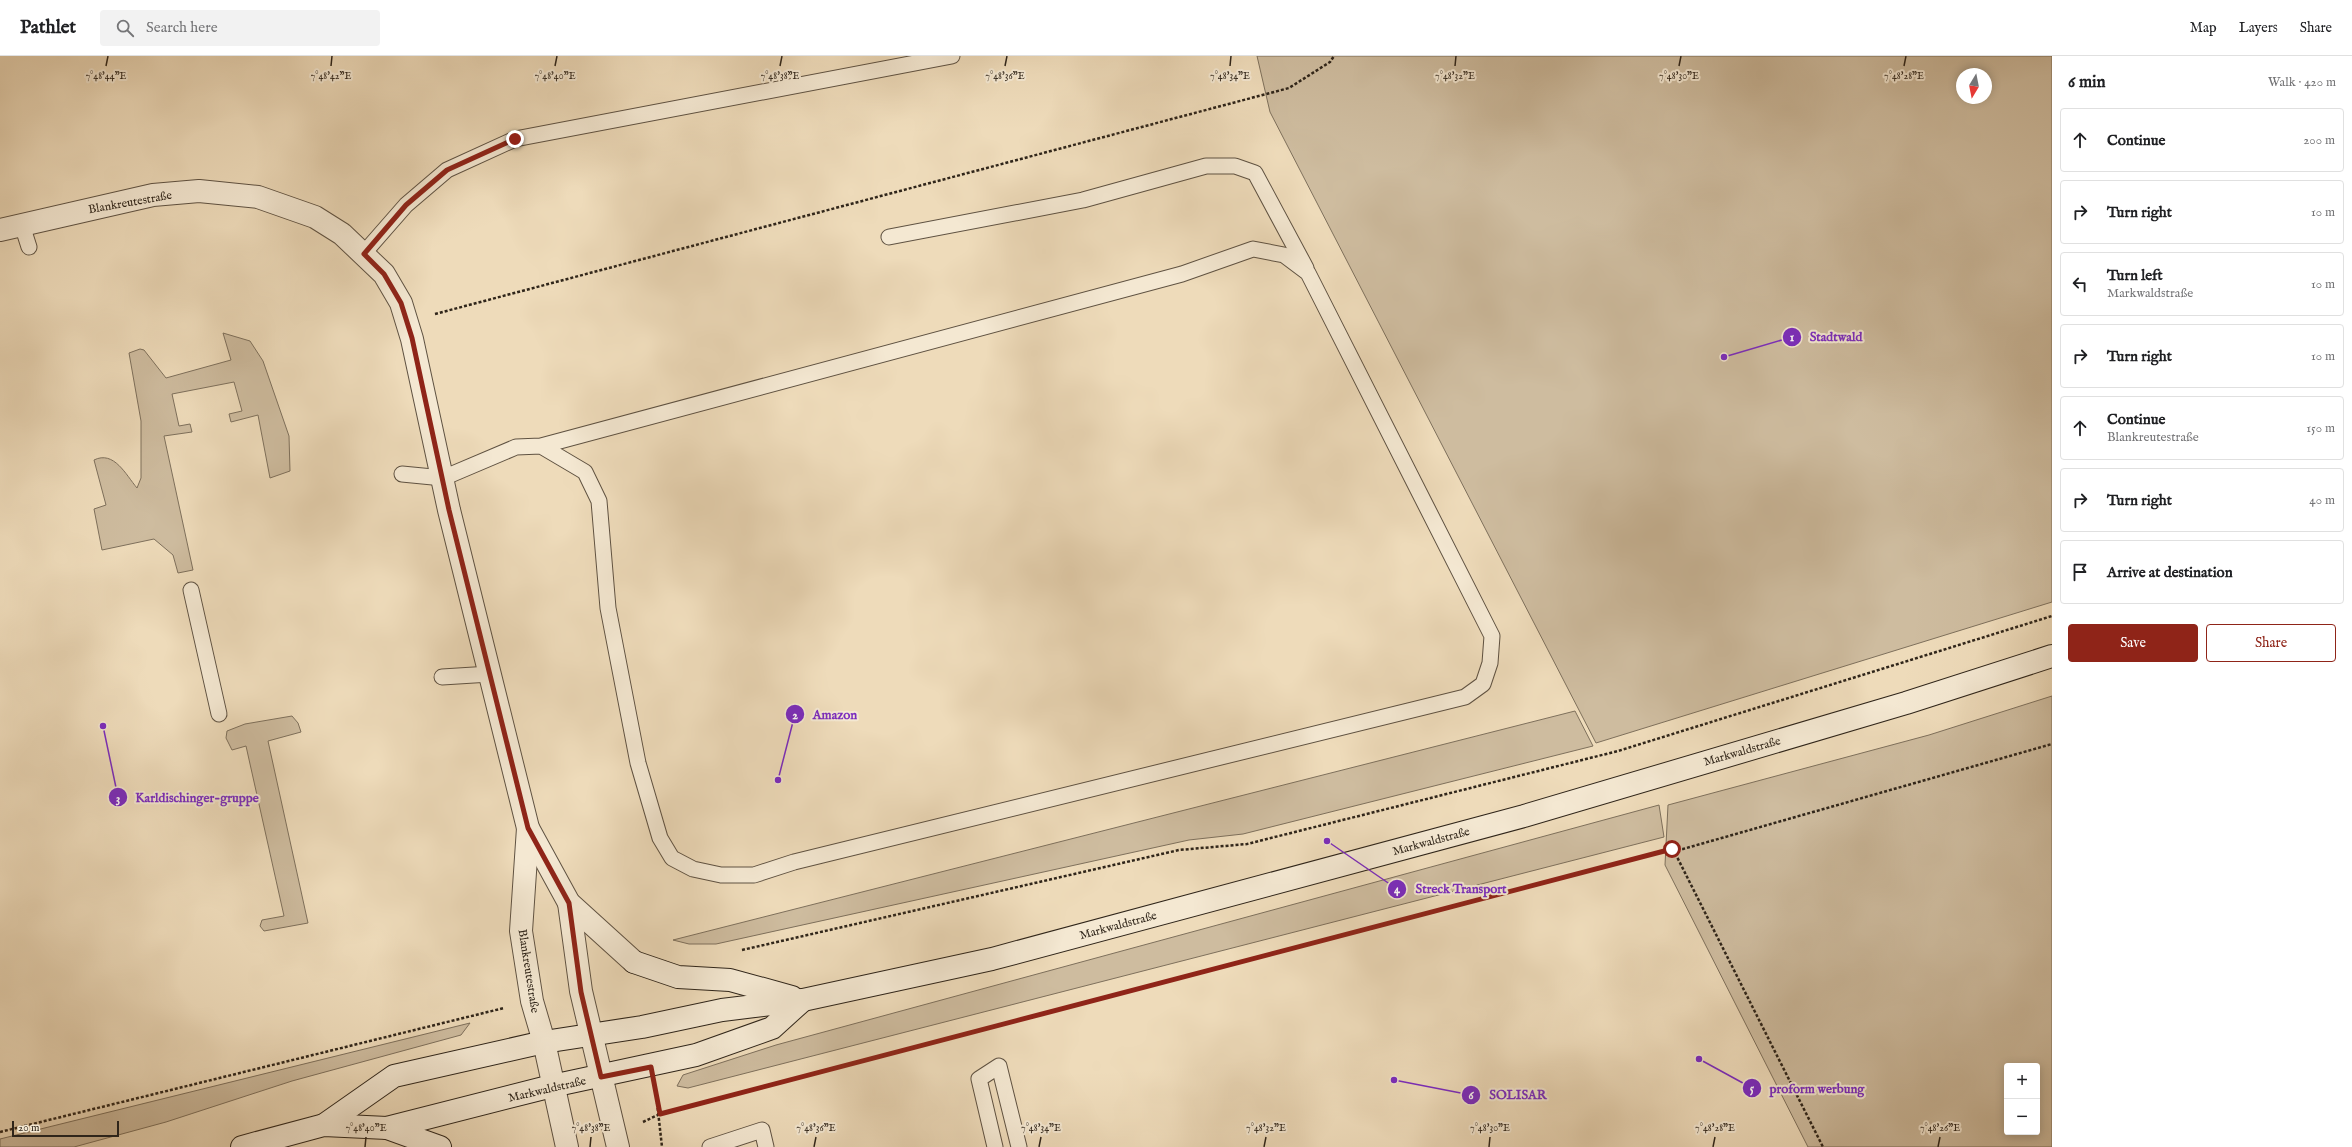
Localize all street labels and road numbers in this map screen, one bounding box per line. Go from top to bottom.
street label: Blankreutestraße [87,188,174,217]
street label: Markwaldstraße [1702,733,1783,770]
street label: Markwaldstraße [1391,824,1472,859]
street label: Markwaldstraße [1078,908,1159,943]
street label: Blankreutestraße [514,928,543,1015]
street label: Markwaldstraße [507,1073,588,1106]

